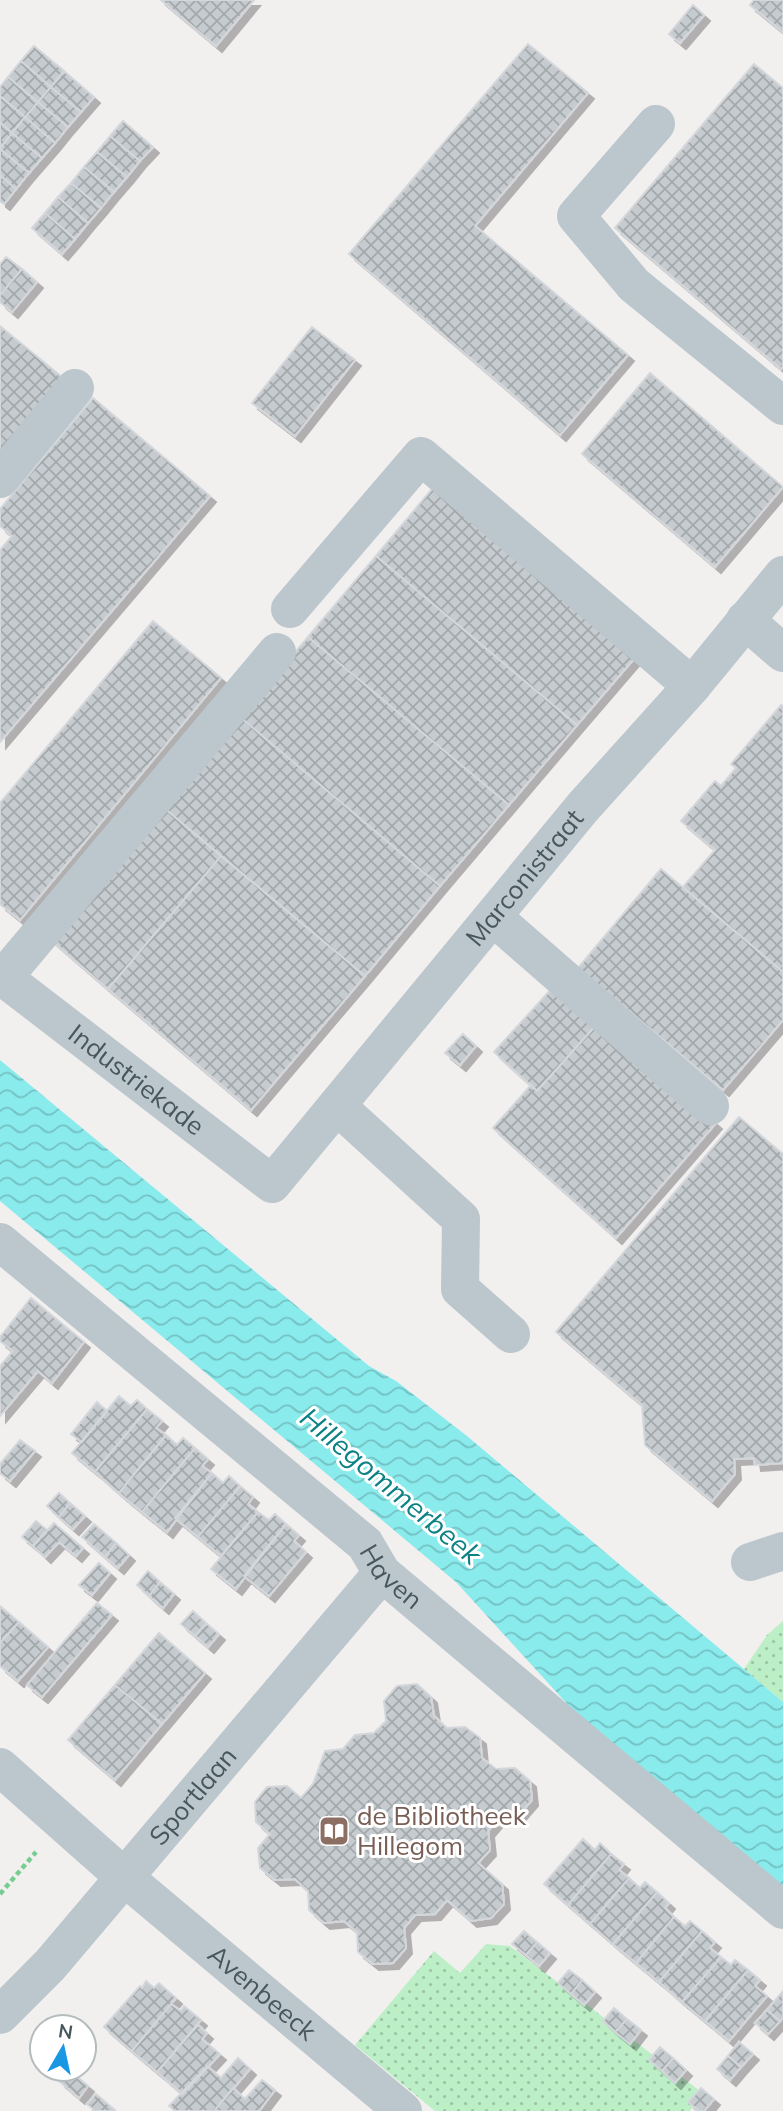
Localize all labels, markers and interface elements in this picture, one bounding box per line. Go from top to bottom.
street label: Marconistraat [458,802,590,953]
street label: Industriekade [62,1017,211,1142]
water label: Hillegommerbeek [294,1400,490,1573]
street label: Haven [353,1538,430,1616]
street label: Sportlaan [142,1740,244,1852]
place label: de Bibliotheek Hillegom [357,1799,527,1862]
library icon: de Bibliotheek Hillegom [317,1814,351,1848]
street label: Avenbeeck [201,1937,324,2048]
north arrow [28,2013,98,2083]
text: N [57,2018,75,2044]

